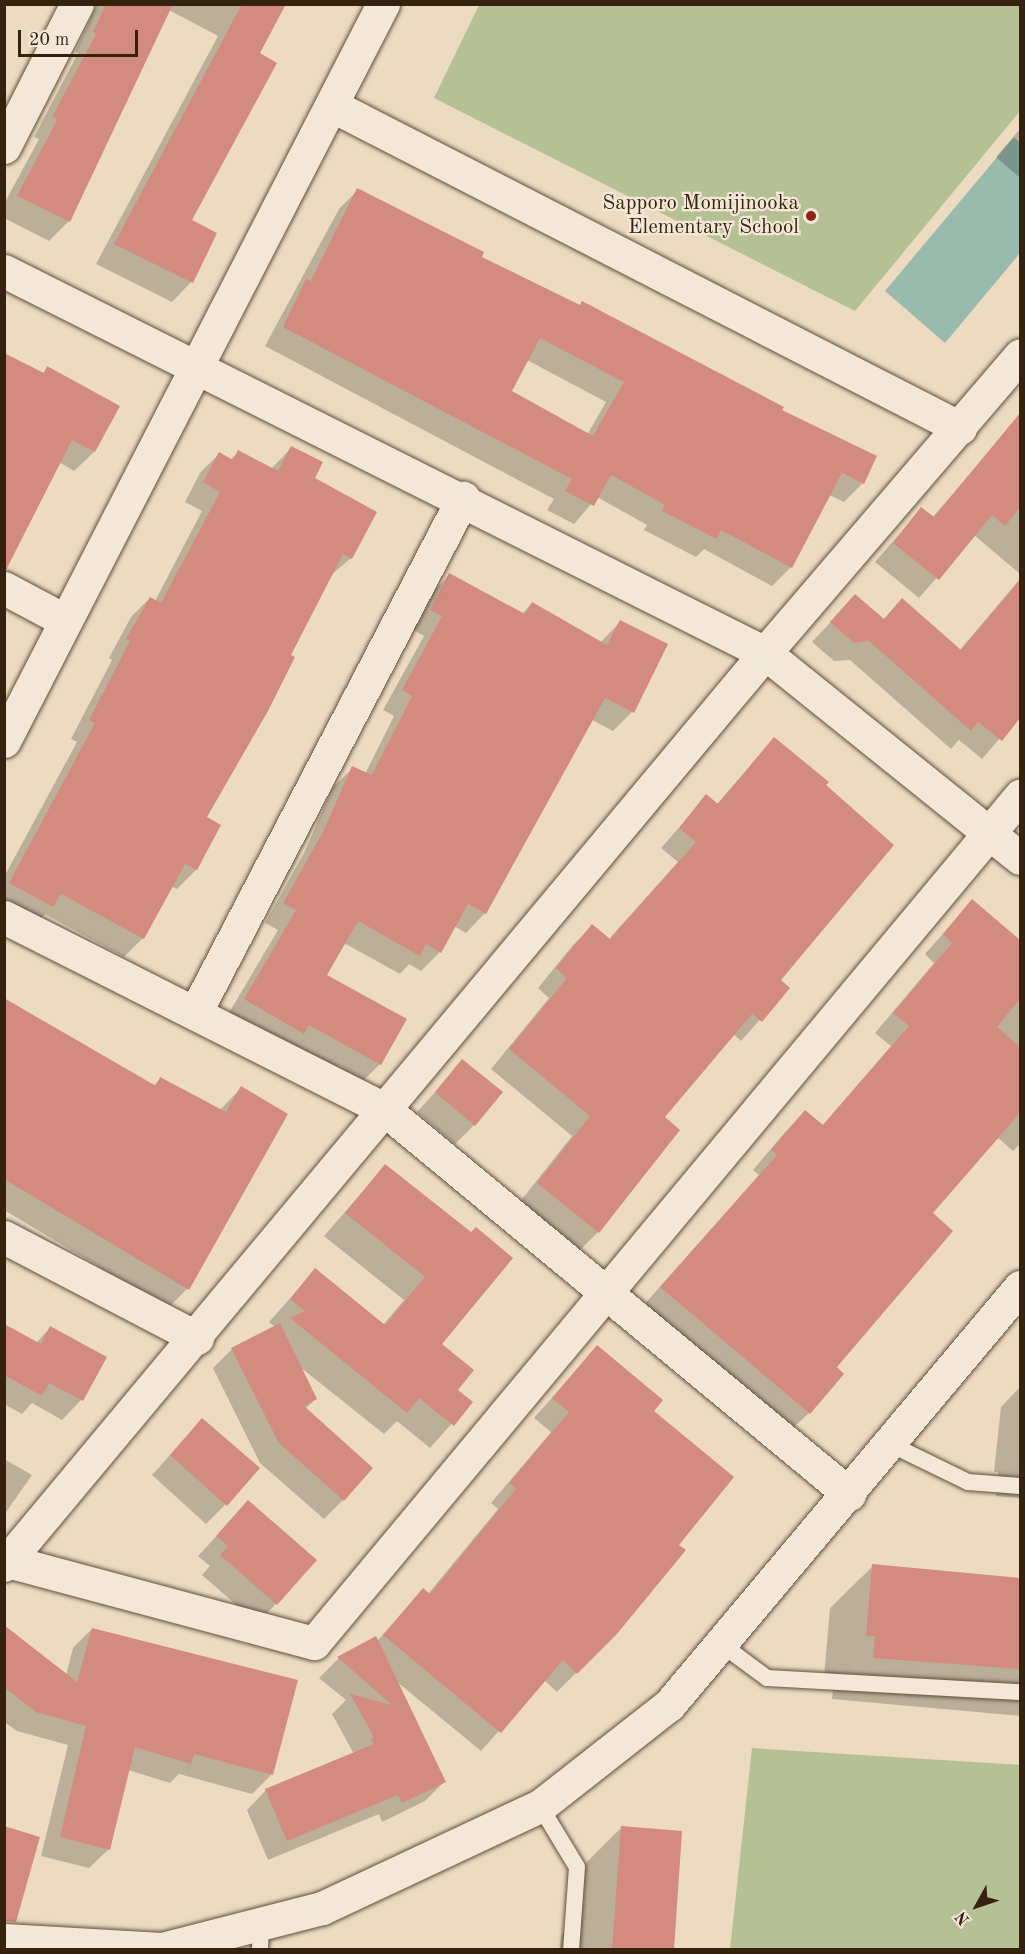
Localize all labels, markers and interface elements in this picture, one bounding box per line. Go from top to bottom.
scale bar [21,18,141,56]
text: 20 m [29,31,69,49]
place label: Sapporo Momijinooka Elementary School [602,191,799,241]
marker: Sapporo Momijinooka Elementary School [804,209,818,223]
north arrow [947,1876,1007,1936]
text: N [953,1908,973,1927]

